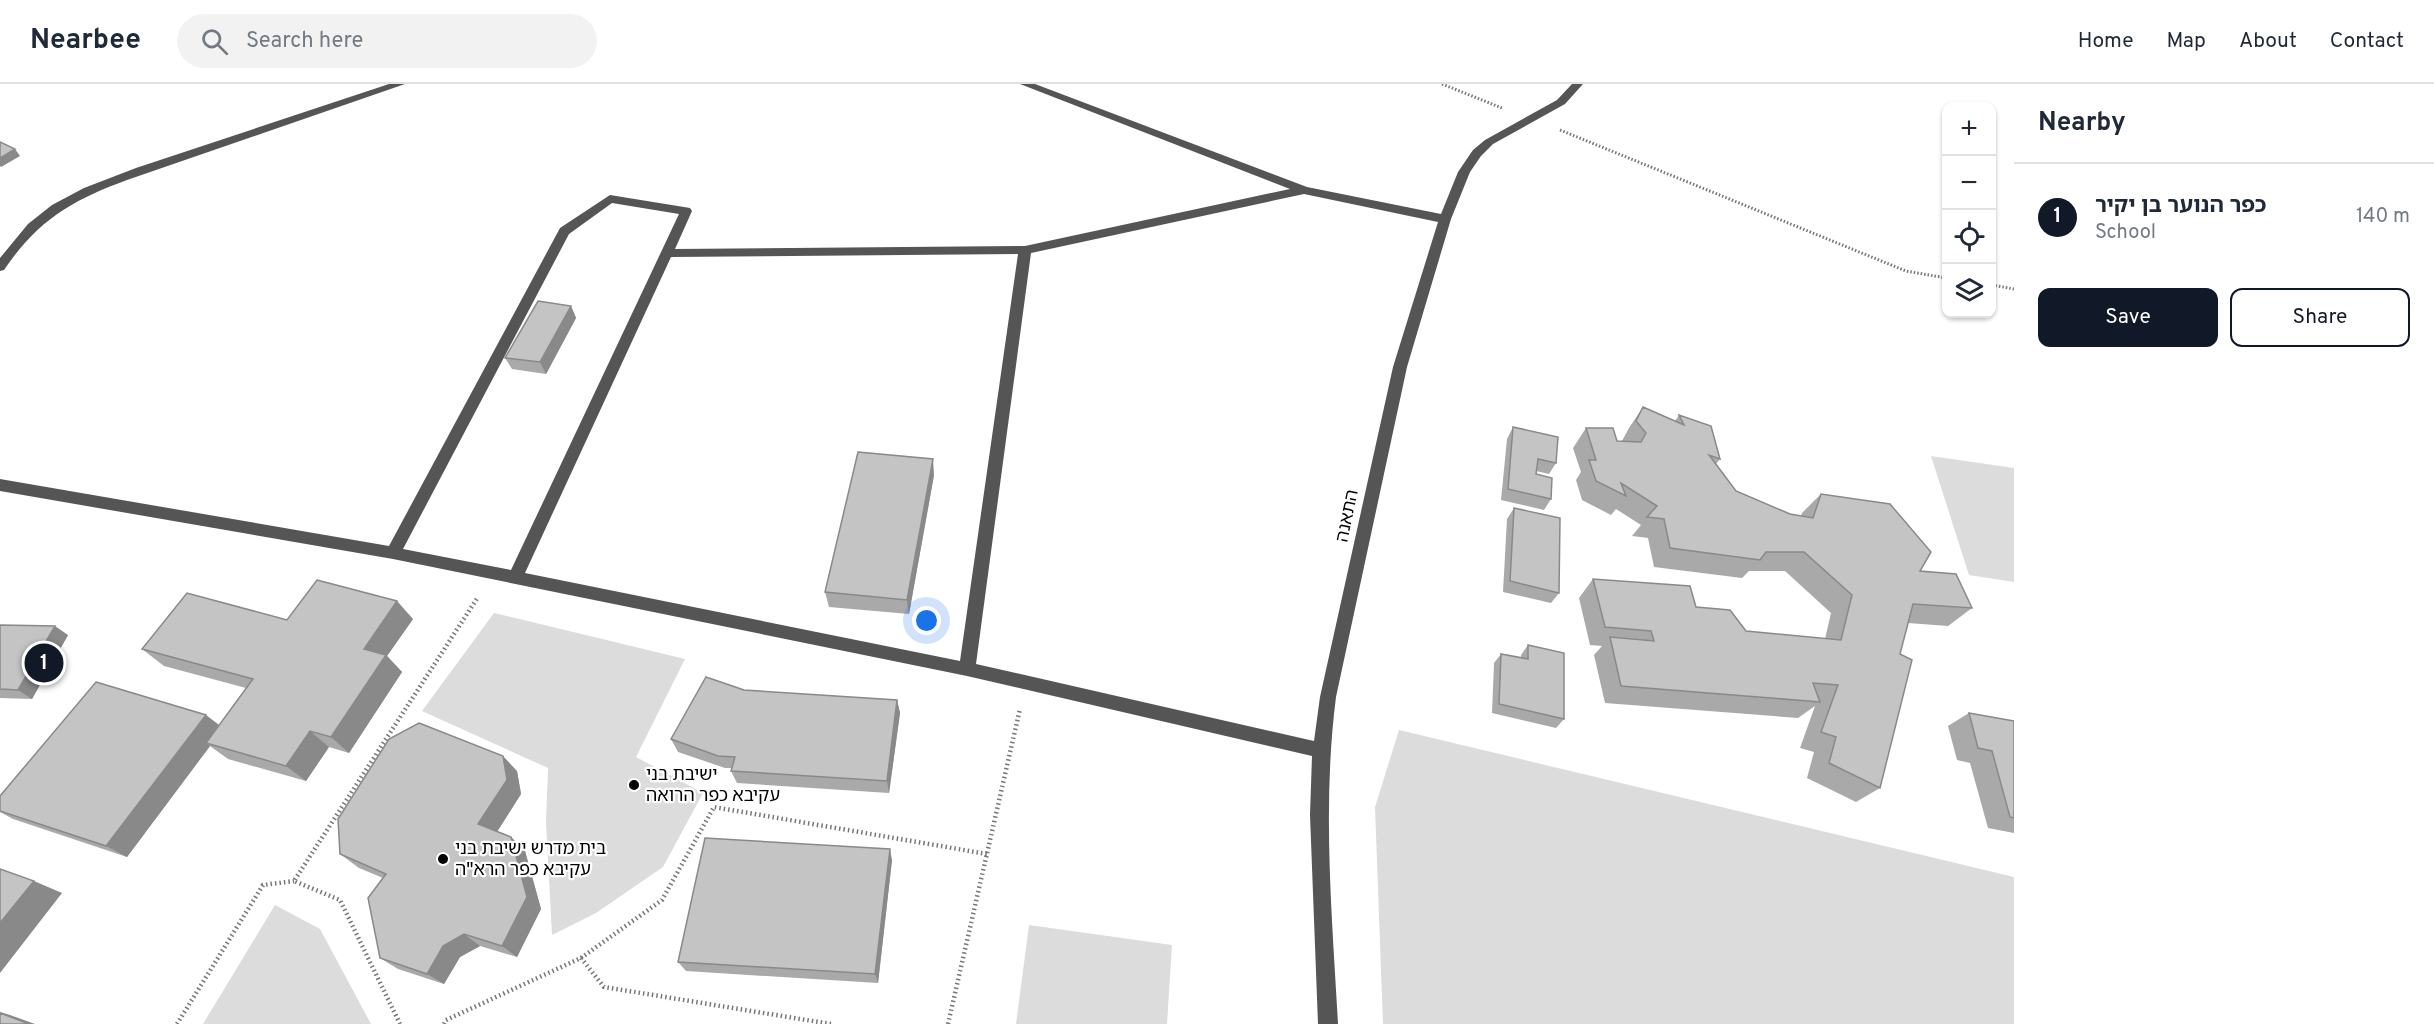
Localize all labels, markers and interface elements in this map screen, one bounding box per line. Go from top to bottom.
search box [177,14,597,68]
text: Nearbee [30,23,141,59]
icon: search [198,25,231,58]
text: Search here [246,28,363,55]
text: Home [2078,28,2134,55]
text: Map [2167,28,2206,55]
text: About [2239,28,2297,55]
text: Contact [2330,28,2404,55]
map controls [1942,102,1996,318]
button: + [1942,102,1996,156]
text: Nearby [2038,107,2126,140]
button: − [1942,156,1996,210]
text: כפר הנוער בן יקיר [2095,193,2266,220]
text: 1 [2054,204,2062,230]
text: 140 m [2356,204,2410,230]
button: locate [1942,210,1996,264]
text: School [2095,220,2156,246]
button: layers [1942,264,1996,318]
button: Save [2038,288,2218,347]
button: Share [2230,288,2410,347]
street label: התאנה [1331,488,1365,544]
your location [912,606,941,635]
pin: 1 [24,640,63,686]
place label: ישיבת בני עקיבא כפר הרואה [646,764,780,808]
marker: ישיבת בני עקיבא כפר הרואה [627,778,641,792]
place label: בית מדרש ישיבת בני עקיבא כפר הרא"ה [455,838,606,882]
marker: בית מדרש ישיבת בני עקיבא כפר הרא"ה [436,852,450,866]

